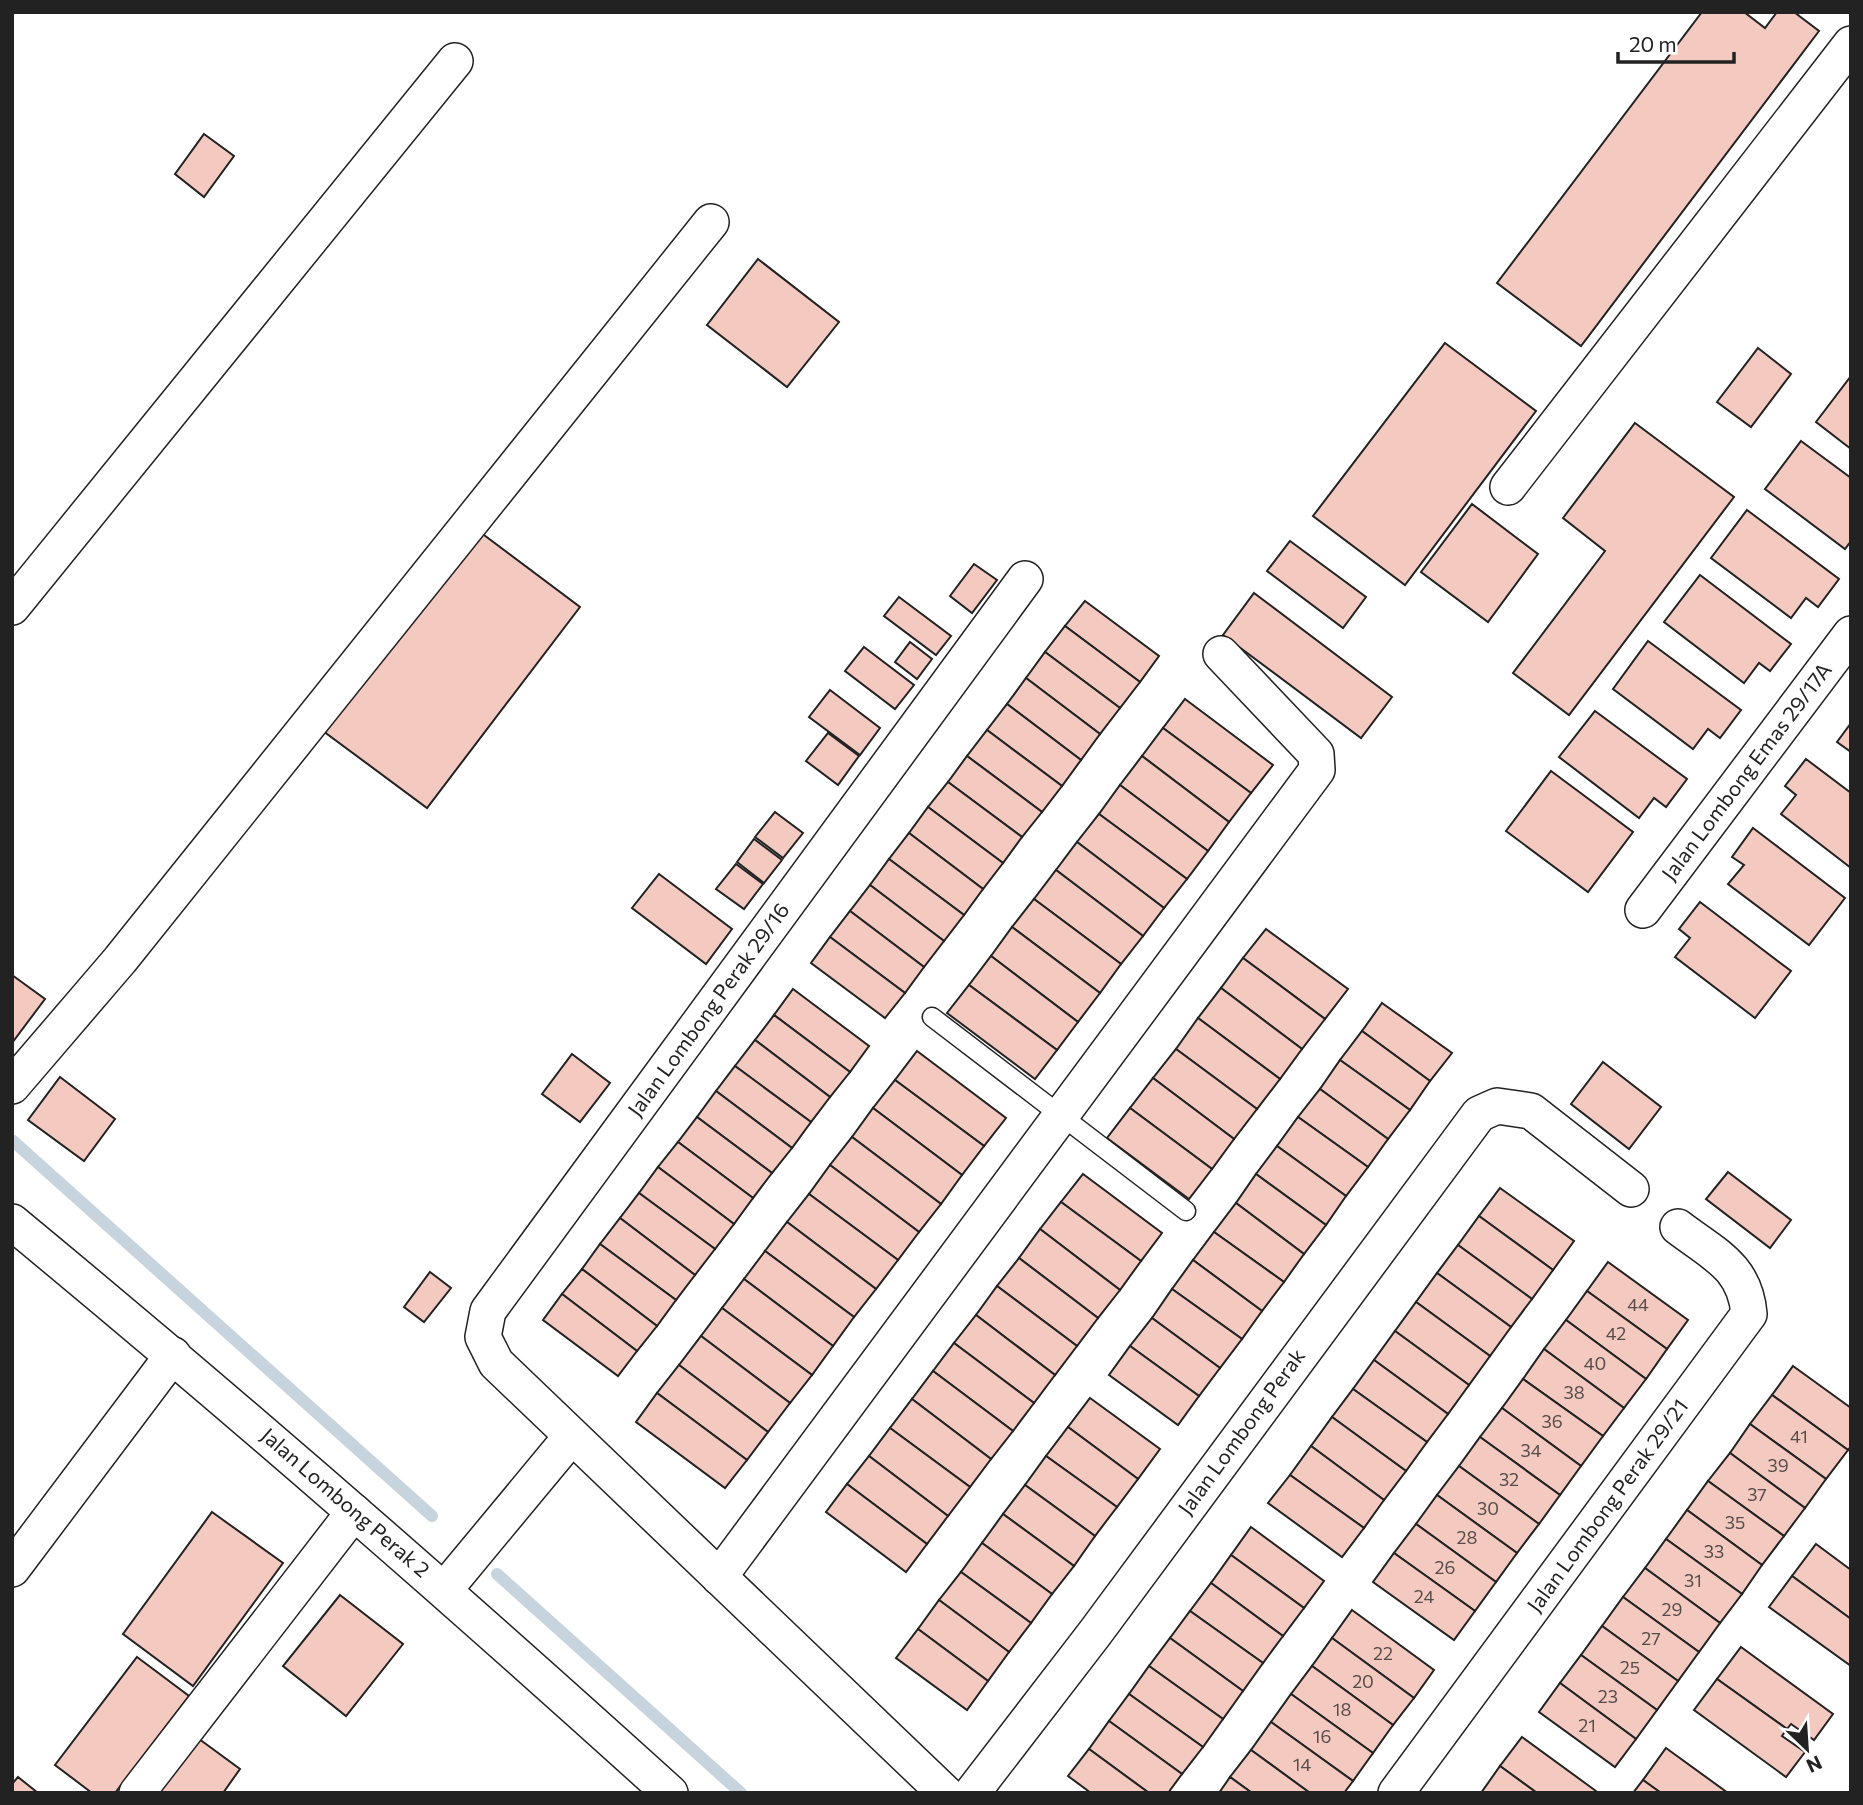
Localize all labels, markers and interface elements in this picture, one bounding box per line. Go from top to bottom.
scale bar [1618,21,1734,65]
text: 20 m [1629,31,1677,56]
street label: Jalan Lombong Emas 29/17A [1656,657,1836,885]
street label: Jalan Lombong Perak 29/16 [622,897,794,1121]
house number: 44 [1627,1293,1649,1315]
house number: 42 [1606,1322,1626,1344]
street label: Jalan Lombong Perak [1172,1343,1309,1519]
house number: 40 [1584,1352,1606,1374]
house number: 38 [1563,1381,1585,1403]
street label: Jalan Lombong Perak 29/21 [1522,1395,1694,1617]
house number: 36 [1541,1410,1563,1432]
street label: Jalan Lombong Perak 2 [257,1422,435,1582]
house number: 41 [1790,1425,1808,1447]
house number: 34 [1520,1439,1542,1461]
house number: 39 [1767,1454,1789,1476]
house number: 32 [1499,1468,1519,1490]
house number: 37 [1747,1483,1767,1505]
house number: 30 [1477,1497,1499,1519]
house number: 35 [1725,1511,1745,1533]
house number: 28 [1457,1526,1478,1548]
house number: 33 [1704,1540,1724,1562]
house number: 26 [1435,1556,1455,1578]
house number: 31 [1684,1569,1702,1591]
house number: 24 [1414,1585,1434,1607]
house number: 29 [1662,1599,1682,1621]
house number: 27 [1641,1627,1661,1649]
house number: 22 [1373,1642,1393,1664]
house number: 25 [1620,1656,1640,1678]
house number: 20 [1352,1670,1374,1692]
house number: 23 [1598,1685,1618,1707]
house number: 18 [1333,1698,1351,1720]
house number: 21 [1578,1714,1596,1736]
north arrow [1772,1714,1842,1784]
house number: 16 [1313,1725,1331,1747]
text: N [1803,1751,1826,1778]
house number: 14 [1293,1753,1311,1775]

